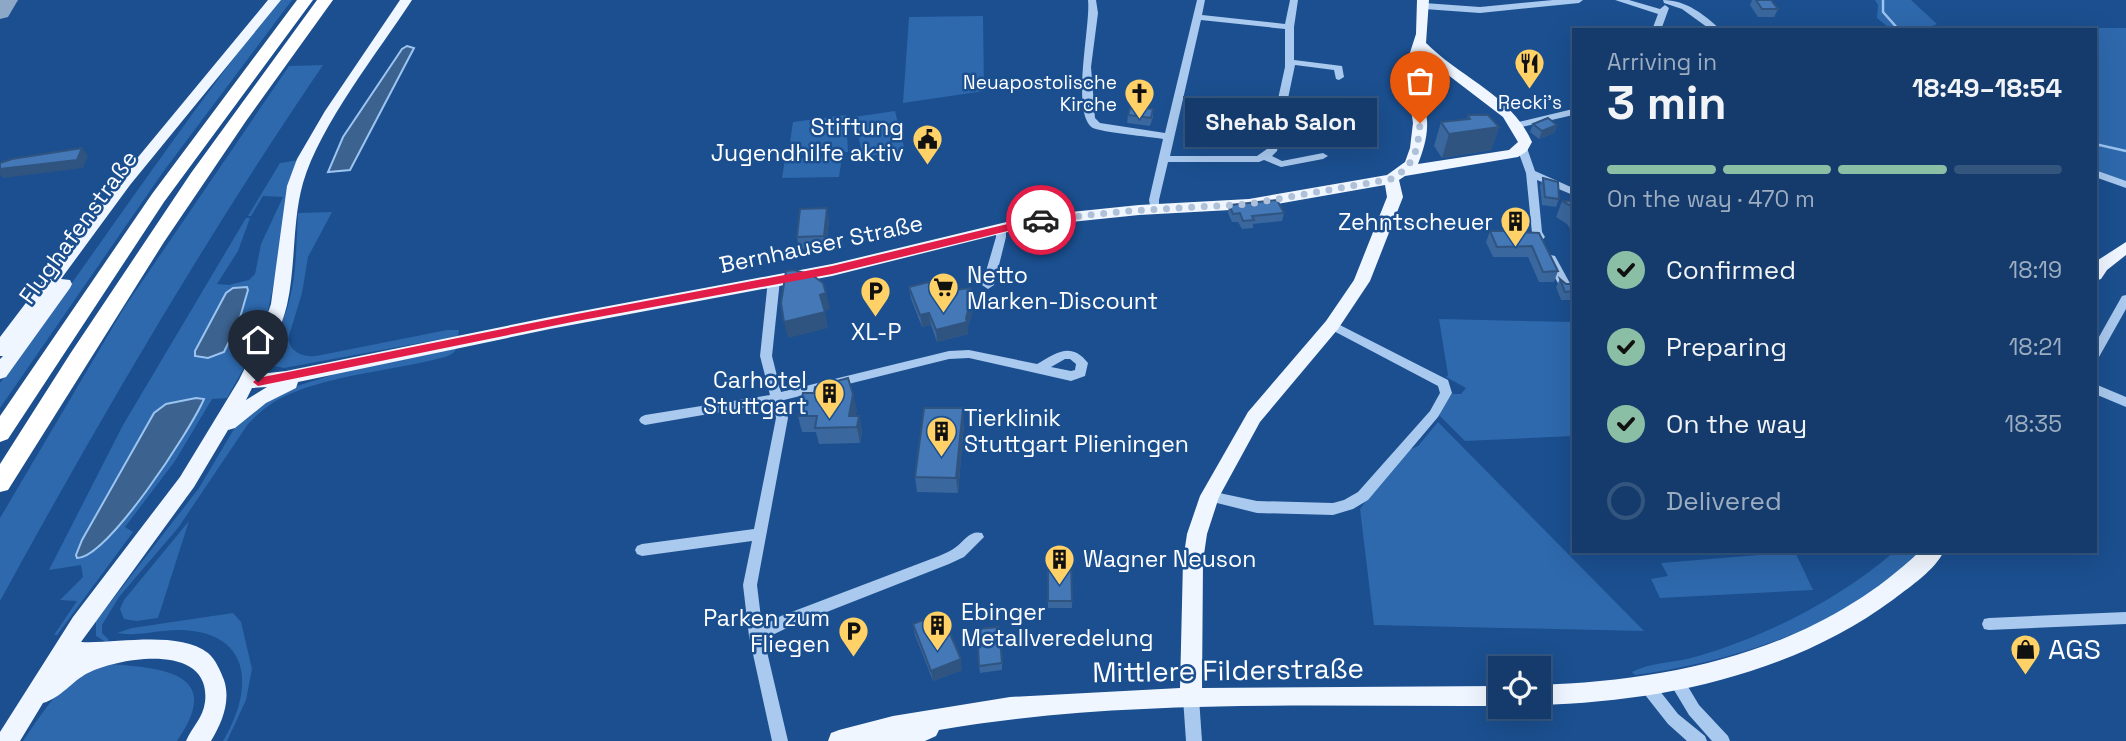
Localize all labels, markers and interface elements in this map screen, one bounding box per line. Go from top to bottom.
restaurant icon: Recki's [1513,46,1547,90]
text: Arriving in [1607,47,1717,77]
pin [1390,51,1450,123]
icon: bag [1401,62,1439,100]
place label: Neuapostolische Kirche [963,70,1117,117]
text: 18:49–18:54 [1912,71,2062,105]
text: 3 min [1607,74,1727,132]
church icon: Neuapostolische Kirche [1123,76,1157,120]
place label: Recki's [1498,90,1562,115]
callout: Shehab Salon [1186,99,1378,148]
text: Shehab Salon [1206,107,1356,137]
place label: Stiftung Jugendhilfe aktiv [711,112,904,168]
public building icon: Stiftung Jugendhilfe aktiv [910,123,944,167]
street label: Flughafenstraße [12,144,144,310]
text: On the way · 470 m [1607,184,1815,214]
courier [1006,185,1076,255]
icon: car [1022,201,1060,239]
building icon: Zehntscheuer [1499,205,1533,249]
place label: Zehntscheuer [1338,207,1493,237]
street label: Bernhauser Straße [717,208,925,280]
icon: check [1607,251,1645,289]
text: Confirmed [1666,253,1796,287]
text: 18:19 [2009,255,2062,285]
place label: Netto Marken-Discount [967,260,1158,316]
supermarket icon: Netto Marken-Discount [927,271,961,315]
parking icon: XL-P [859,274,893,318]
pin [228,310,288,382]
place label: XL-P [851,317,901,347]
icon: home [239,321,277,359]
icon: check [1607,328,1645,366]
text: Preparing [1666,330,1787,364]
text: 18:21 [2009,332,2062,362]
place label: Carhotel Stuttgart [703,365,807,421]
building icon: Carhotel Stuttgart [813,376,847,420]
place label: Tierklinik Stuttgart Plieningen [964,403,1189,459]
icon: check [1607,405,1645,443]
text: On the way [1666,407,1807,441]
text: 18:35 [2005,409,2062,439]
building icon: Tierklinik Stuttgart Plieningen [924,414,958,458]
text: Delivered [1666,484,1782,518]
building icon: Wagner Neuson [1043,542,1077,586]
place label: Wagner Neuson [1083,544,1256,574]
place label: Ebinger Metallveredelung [961,597,1154,653]
place label: Parken zum Fliegen [703,603,830,659]
building icon: Ebinger Metallveredelung [921,608,955,652]
parking icon: Parken zum Fliegen [836,614,870,658]
place label: AGS [2048,631,2101,667]
shop icon: AGS [2008,632,2042,676]
street label: Mittlere Filderstraße [1092,650,1364,690]
map controls [1488,656,1551,719]
button: locate [1488,656,1551,719]

